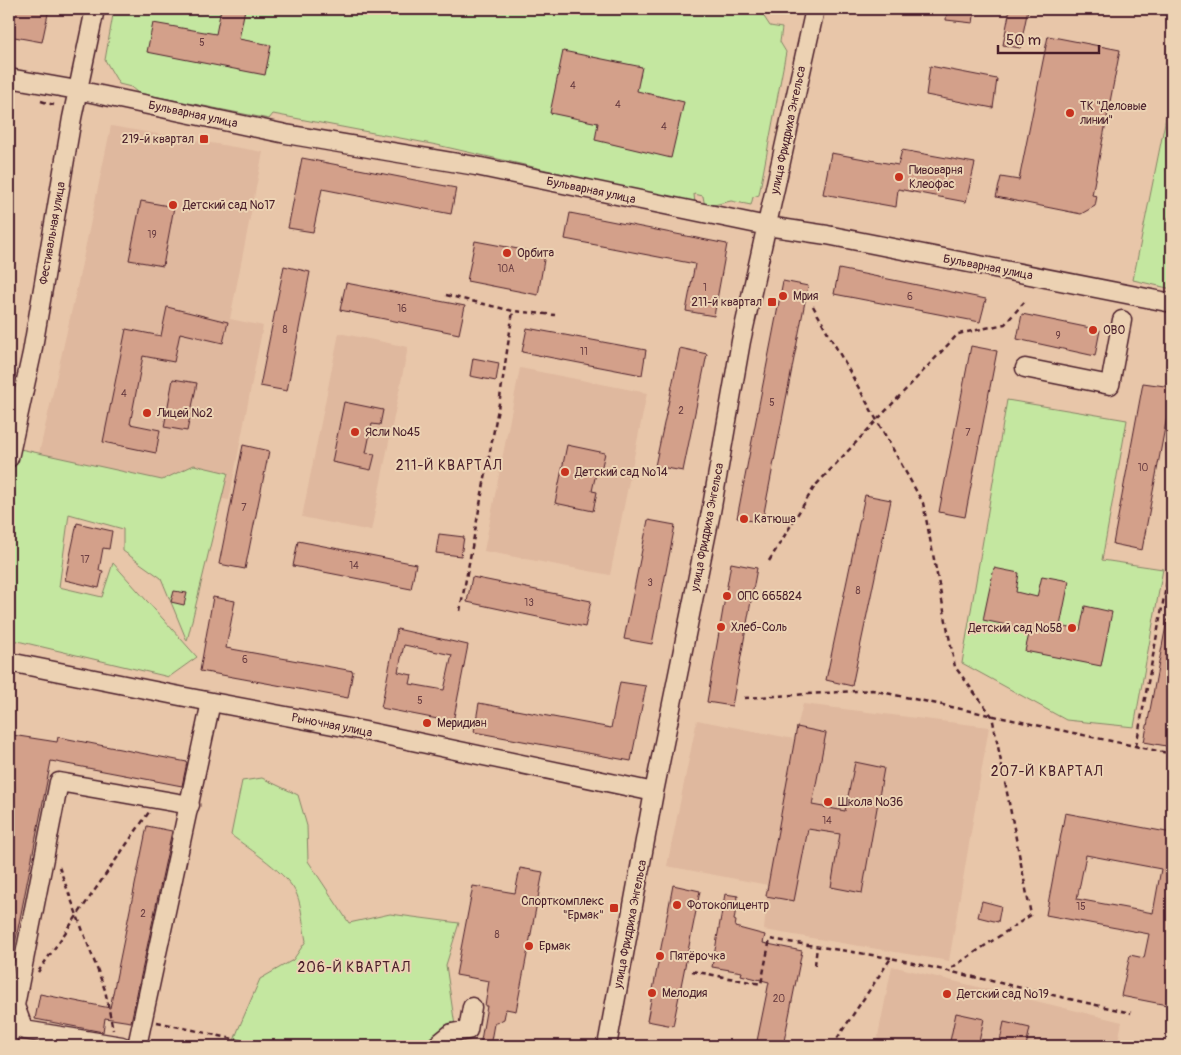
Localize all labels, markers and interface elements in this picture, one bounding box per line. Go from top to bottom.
scale bar [998,22,1100,54]
text: 50 m [1006,31,1041,50]
house number: 5 [199,37,205,49]
street label: улица Фридриха Энгельса [767,64,809,197]
house number: 4 [570,80,576,92]
street label: Бульварная улица [147,98,239,131]
house number: 4 [615,99,621,111]
place label: ТК "Деловые линии" [1080,99,1147,128]
marker: ТК "Деловые линии" [1064,107,1076,119]
house number: 4 [661,121,667,133]
place label: 219-й квартал [122,132,194,147]
marker: 219-й квартал [198,133,210,145]
place label: Пивоварня Клеофас [909,163,963,192]
marker: Пивоварня Клеофас [893,171,905,183]
street label: Бульварная улица [545,174,637,207]
street label: Фестивальная улица [36,180,69,286]
place label: Детский сад №17 [182,198,276,213]
marker: Детский сад №17 [167,199,179,211]
house number: 19 [147,229,157,241]
place label: Орбита [517,246,555,261]
marker: Орбита [501,247,513,259]
street label: Бульварная улица [942,251,1034,284]
house number: 10А [497,263,515,275]
house number: 1 [703,282,707,294]
place label: Мрия [793,289,819,304]
marker: Мрия [777,290,789,302]
house number: 6 [907,291,913,303]
place label: 211-й квартал [691,295,762,310]
marker: 211-й квартал [766,296,778,308]
house number: 16 [397,303,407,315]
place label: ОВО [1103,323,1125,338]
house number: 8 [282,324,288,336]
marker: ОВО [1087,324,1099,336]
house number: 9 [1055,330,1061,342]
house number: 11 [580,346,588,358]
house number: 4 [121,388,127,400]
house number: 5 [769,397,775,409]
house number: 2 [678,405,684,417]
place label: Лицей №2 [156,406,213,421]
marker: Лицей №2 [141,407,153,419]
place label: Ясли №45 [365,425,420,440]
marker: Ясли №45 [349,426,361,438]
house number: 7 [965,427,971,439]
district label: 211-Й КВАРТАЛ [396,457,502,474]
street label: улица Фридриха Энгельса [687,461,727,594]
house number: 10 [1138,462,1149,474]
place label: Детский сад №14 [574,465,668,480]
marker: Детский сад №14 [559,466,571,478]
house number: 7 [241,502,247,514]
place label: Катюша [754,512,796,527]
marker: Катюша [738,513,750,525]
house number: 17 [80,554,90,566]
house number: 14 [349,560,359,572]
house number: 3 [647,577,653,589]
house number: 8 [855,585,861,597]
place label: ОПС 665824 [737,589,802,604]
marker: ОПС 665824 [721,590,733,602]
house number: 13 [524,597,534,609]
place label: Хлеб-Соль [731,620,787,635]
marker: Хлеб-Соль [715,621,727,633]
place label: Детский сад №58 [967,621,1062,636]
marker: Детский сад №58 [1066,622,1078,634]
house number: 6 [242,654,248,666]
house number: 5 [417,695,423,707]
street label: Рыночная улица [290,710,374,741]
place label: Меридиан [437,716,487,731]
marker: Меридиан [421,717,433,729]
district label: 207-Й КВАРТАЛ [991,763,1103,780]
place label: Школа №36 [838,795,903,810]
marker: Школа №36 [822,796,834,808]
house number: 14 [822,815,832,827]
street label: улица Фридриха Энгельса [610,858,650,991]
place label: Спорткомплекс "Ермак" [521,894,604,923]
place label: Фотокопицентр [687,898,769,913]
marker: Фотокопицентр [671,899,683,911]
house number: 15 [1076,901,1086,913]
marker: Спорткомплекс "Ермак" [608,902,620,914]
house number: 2 [140,908,146,920]
house number: 8 [494,929,500,941]
place label: Ермак [539,939,571,954]
marker: Ермак [523,940,535,952]
place label: Пятёрочка [670,949,726,964]
marker: Пятёрочка [654,950,666,962]
district label: 206-Й КВАРТАЛ [297,959,411,976]
place label: Мелодия [662,986,708,1001]
marker: Мелодия [646,987,658,999]
place label: Детский сад №19 [956,987,1049,1002]
marker: Детский сад №19 [941,988,953,1000]
house number: 20 [773,993,785,1005]

